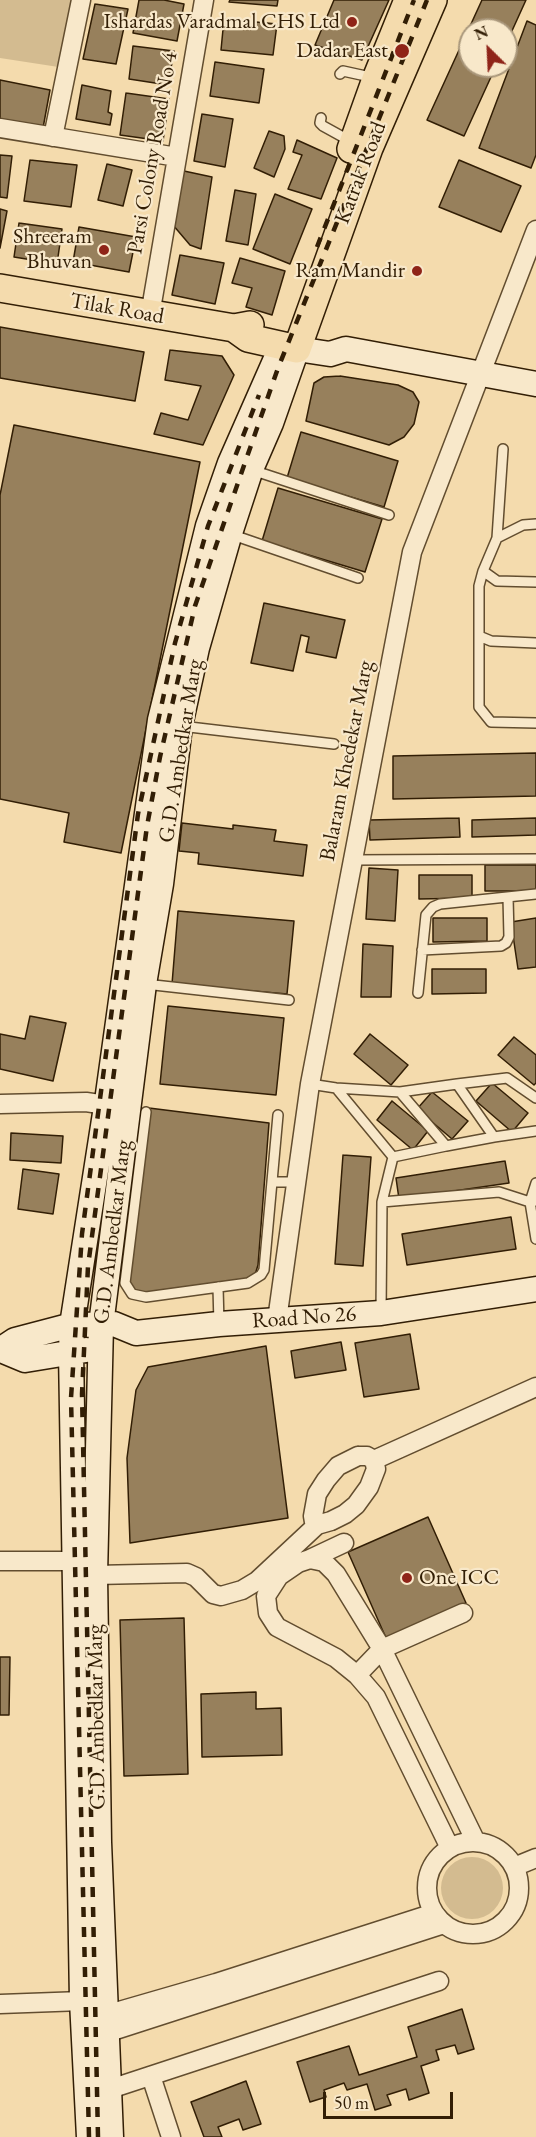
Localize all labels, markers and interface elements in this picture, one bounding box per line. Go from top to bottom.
place label: Ishardas Varadmal CHS Ltd [103,9,340,35]
marker: Ishardas Varadmal CHS Ltd [345,15,359,29]
north arrow [458,18,518,78]
text: N [471,21,491,45]
place label: Dadar East [296,38,388,64]
marker: Dadar East [393,42,411,60]
street label: Parsi Colony Road No 4 [122,50,184,256]
street label: Katrak Road [329,118,393,228]
place label: Shreeram Bhuvan [13,224,92,276]
marker: Shreeram Bhuvan [97,243,111,257]
place label: Ram Mandir [295,258,405,284]
marker: Ram Mandir [410,264,424,278]
street label: Tilak Road [68,288,166,330]
street label: G.D. Ambedkar Marg [153,657,209,845]
street label: Balaram Khedekar Marg [315,659,379,863]
street label: G.D. Ambedkar Marg [89,1138,137,1326]
street label: Road No 26 [251,1301,357,1335]
place label: One ICC [419,1565,499,1591]
marker: One ICC [400,1571,414,1585]
street label: G.D. Ambedkar Marg [82,1624,112,1810]
scale bar [326,2080,456,2118]
text: 50 m [334,2091,369,2114]

